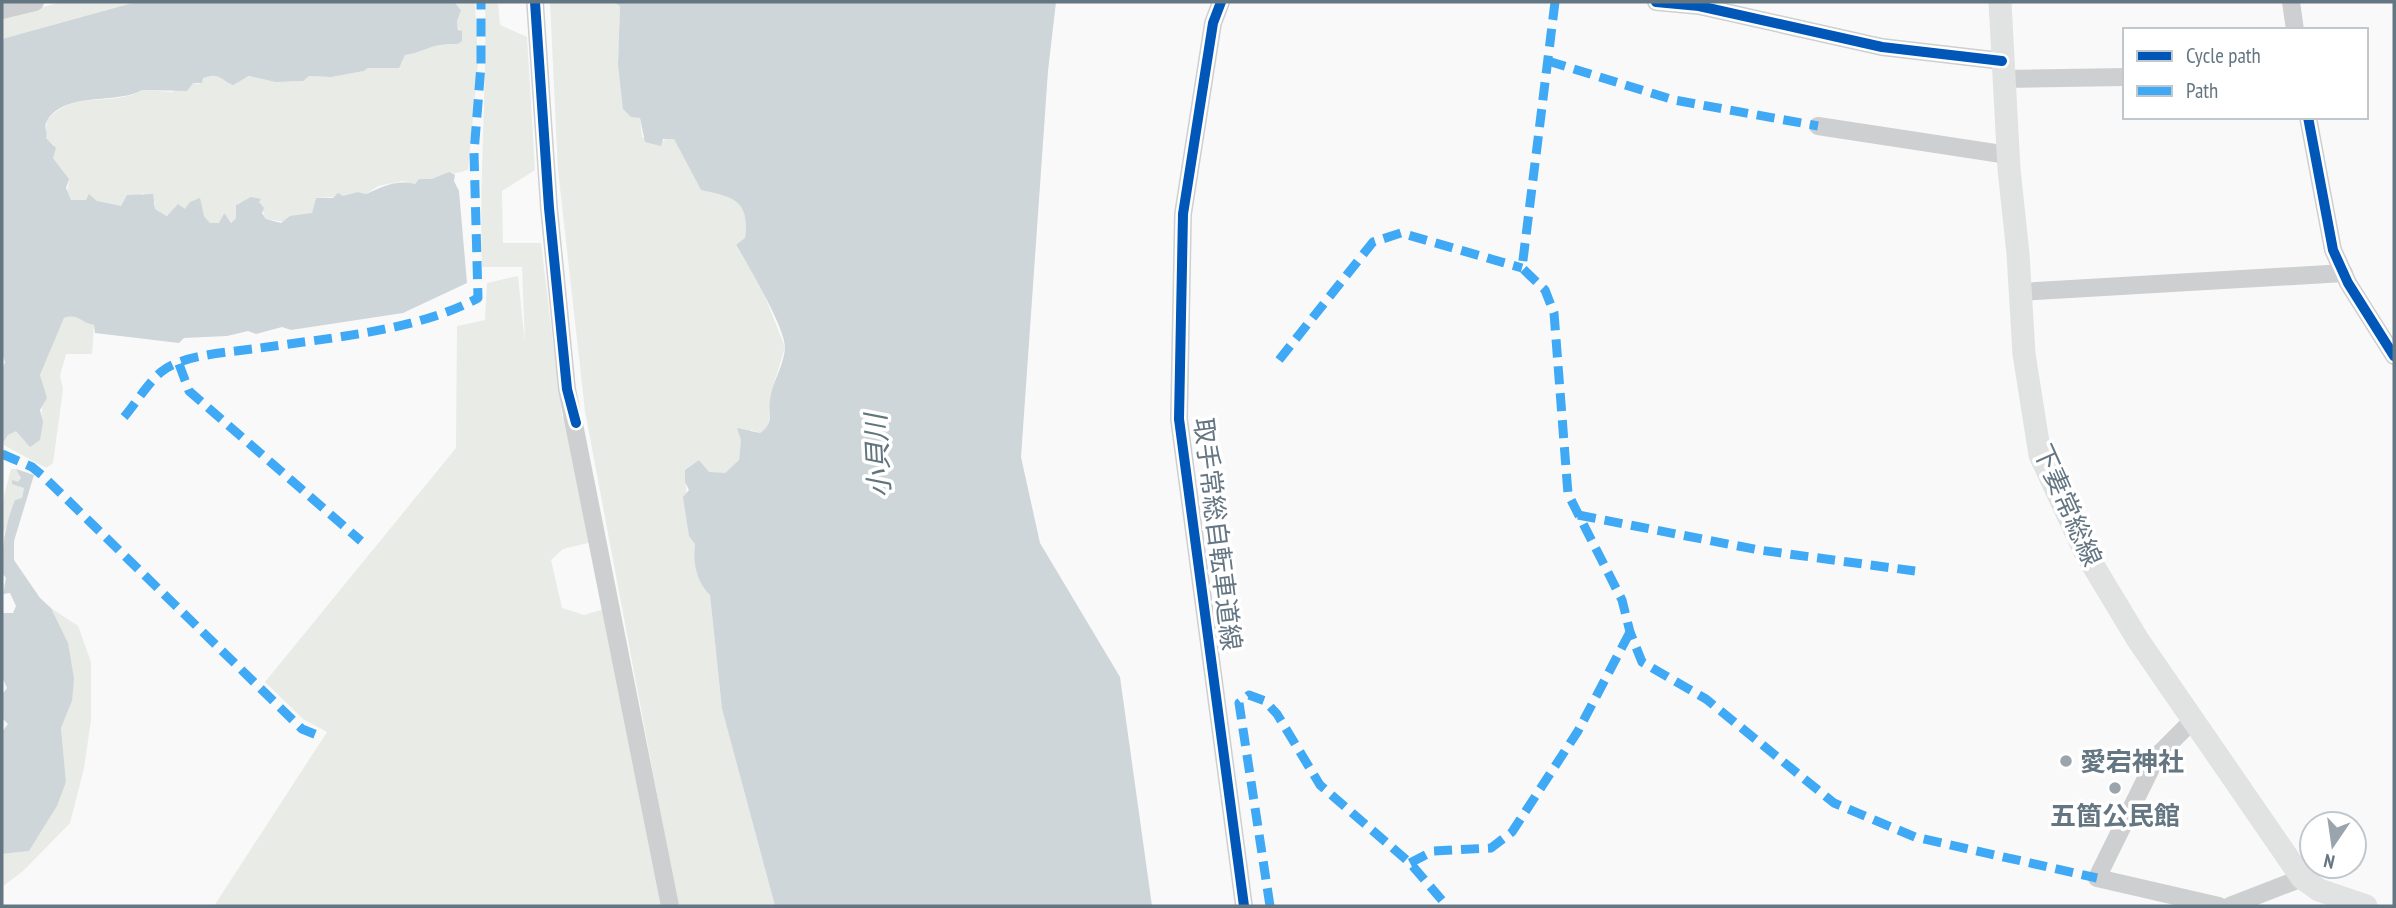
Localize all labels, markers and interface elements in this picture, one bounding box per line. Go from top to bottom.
legend [2123,28,2368,119]
text: Cycle path [2186,42,2261,69]
text: Path [2186,77,2218,104]
water label: 小貝川 [856,410,898,499]
street label: 取手常総自転車道線 [1187,416,1249,652]
street label: 下妻常総線 [2026,439,2110,571]
place label: 愛宕神社 [2080,745,2184,778]
marker: 愛宕神社 [2058,753,2074,769]
marker: 五箇公民館 [2107,780,2123,796]
place label: 五箇公民館 [2050,799,2180,832]
north arrow [2298,810,2368,880]
text: N [2321,849,2337,874]

